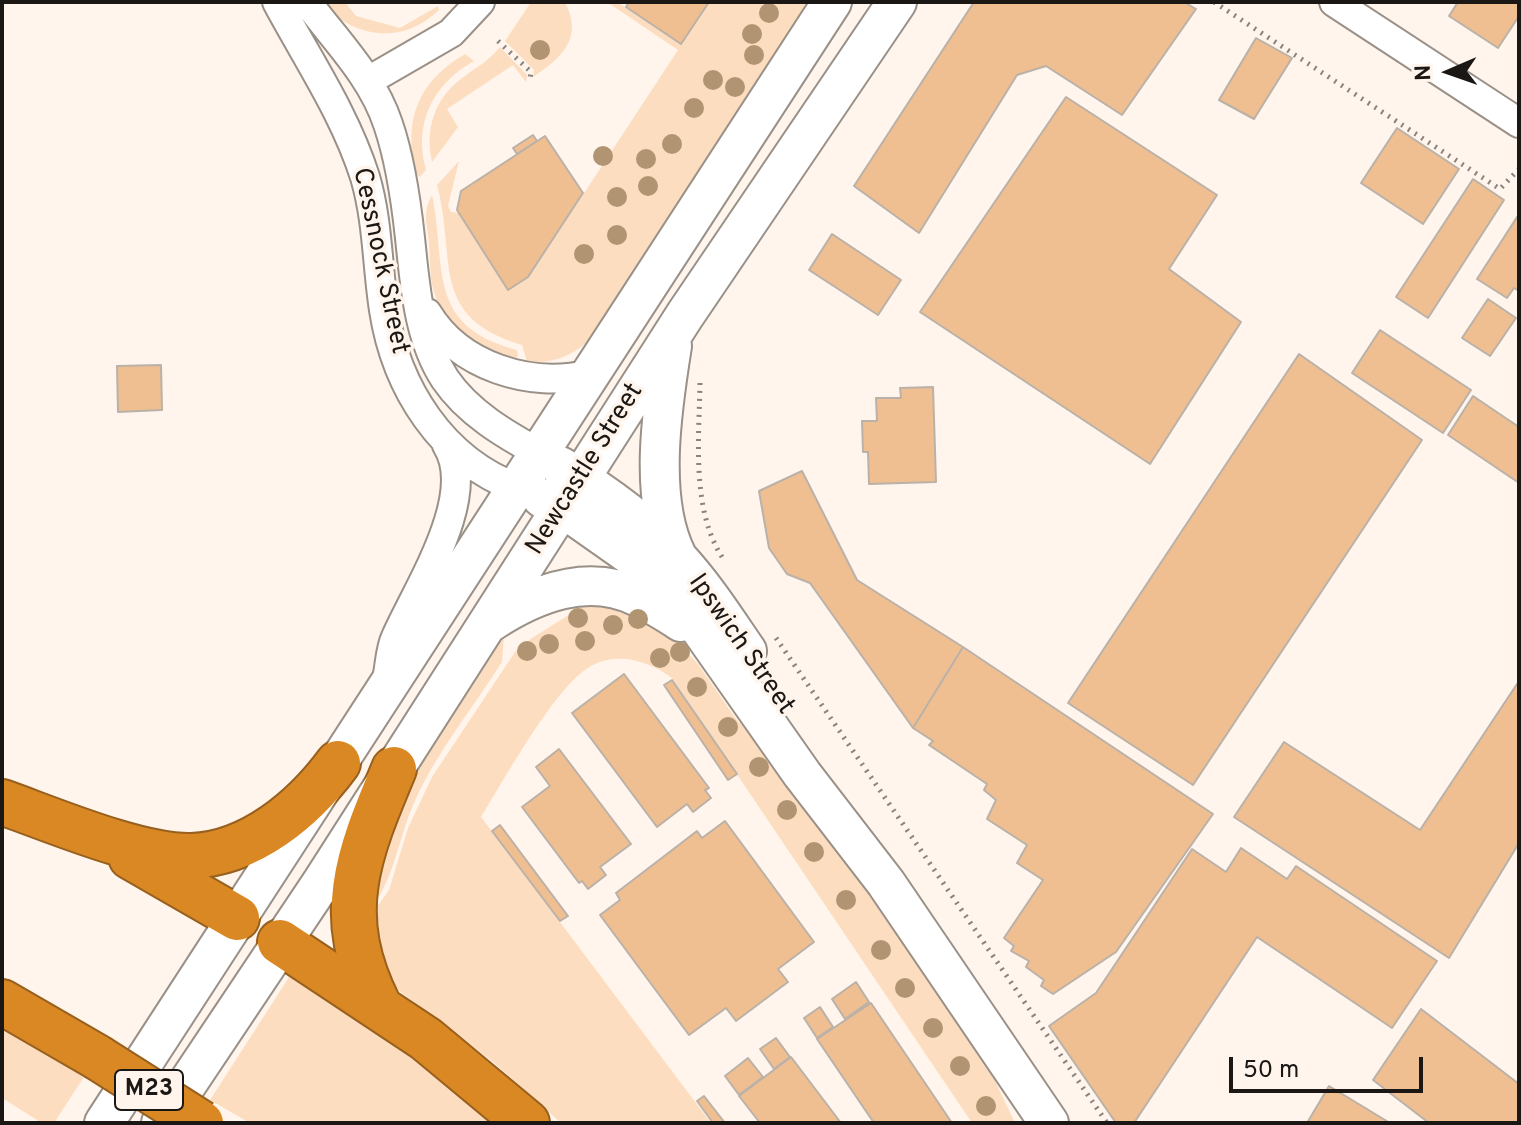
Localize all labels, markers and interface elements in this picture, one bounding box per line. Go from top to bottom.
north arrow [1409,32,1489,112]
text: N [1411,64,1438,81]
street label: Cessnock Street [344,165,414,357]
street label: Newcastle Street [521,378,651,562]
street label: Ipswich Street [680,569,800,721]
scale bar [1233,1041,1427,1091]
text: 50 m [1243,1056,1299,1086]
road number: M23 [115,1070,183,1110]

